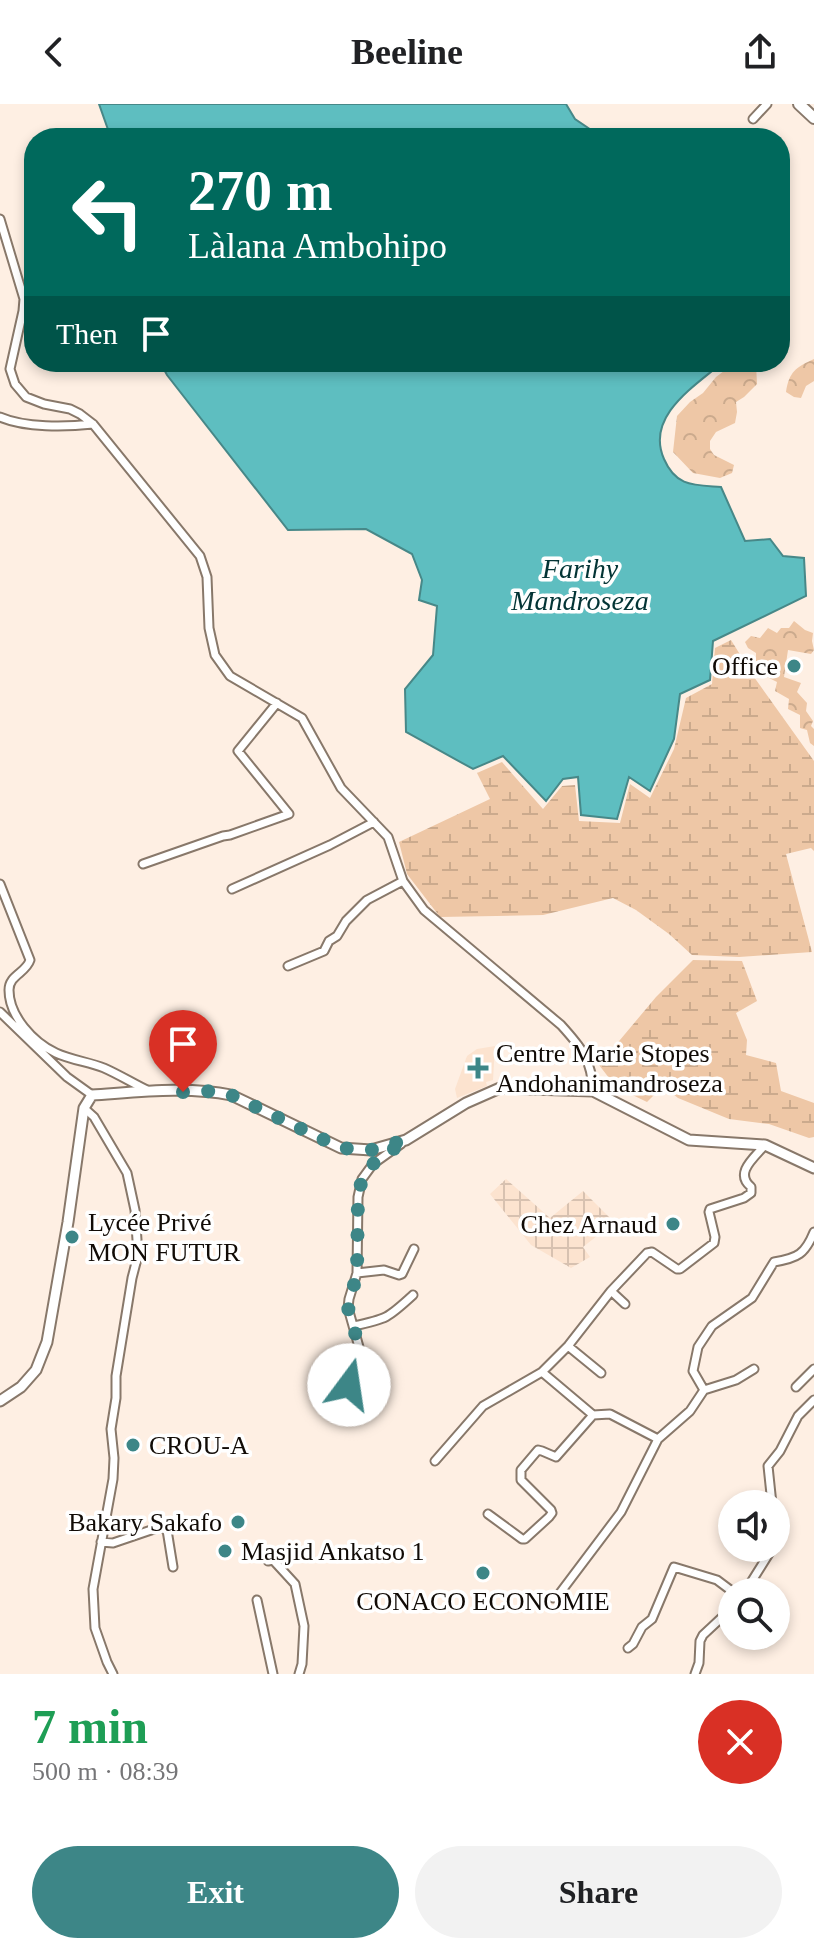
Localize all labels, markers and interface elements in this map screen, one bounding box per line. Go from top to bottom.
icon: back [32,30,76,74]
icon: share [738,30,782,74]
text: Beeline [351,32,463,72]
icon: left [56,160,160,264]
text: 270 m [188,160,333,222]
text: Làlana Ambohipo [188,226,447,266]
icon: arrive [134,312,178,356]
text: Then [56,317,118,350]
water label: Farihy Mandroseza [510,553,649,616]
place label: Office [712,652,778,681]
marker: Office [785,657,803,675]
pin [149,1010,217,1092]
icon: arrive [161,1022,205,1066]
place label: Centre Marie Stopes Andohanimandroseza [496,1039,723,1098]
marker: Centre Marie Stopes Andohanimandroseza [467,1057,489,1079]
place label: Lycée Privé MON FUTUR [88,1208,241,1267]
place label: Chez Arnaud [521,1210,657,1239]
marker: Chez Arnaud [664,1215,682,1233]
marker: Lycée Privé MON FUTUR [63,1228,81,1246]
position arrow [307,1343,391,1427]
place label: CROU-A [149,1431,249,1460]
marker: CROU-A [124,1436,142,1454]
map controls [718,1490,790,1650]
button: sound [718,1490,790,1562]
place label: Bakary Sakafo [68,1508,222,1537]
marker: Bakary Sakafo [229,1513,247,1531]
place label: Masjid Ankatso 1 [241,1537,424,1566]
marker: Masjid Ankatso 1 [216,1542,234,1560]
marker: CONACO ECONOMIE [474,1564,492,1582]
button: search [718,1578,790,1650]
place label: CONACO ECONOMIE [356,1587,610,1616]
text: 7 min [32,1700,148,1753]
button: close [698,1700,782,1784]
text: 500 m · 08:39 [32,1757,179,1786]
button: Exit [32,1846,399,1938]
button: Share [415,1846,782,1938]

